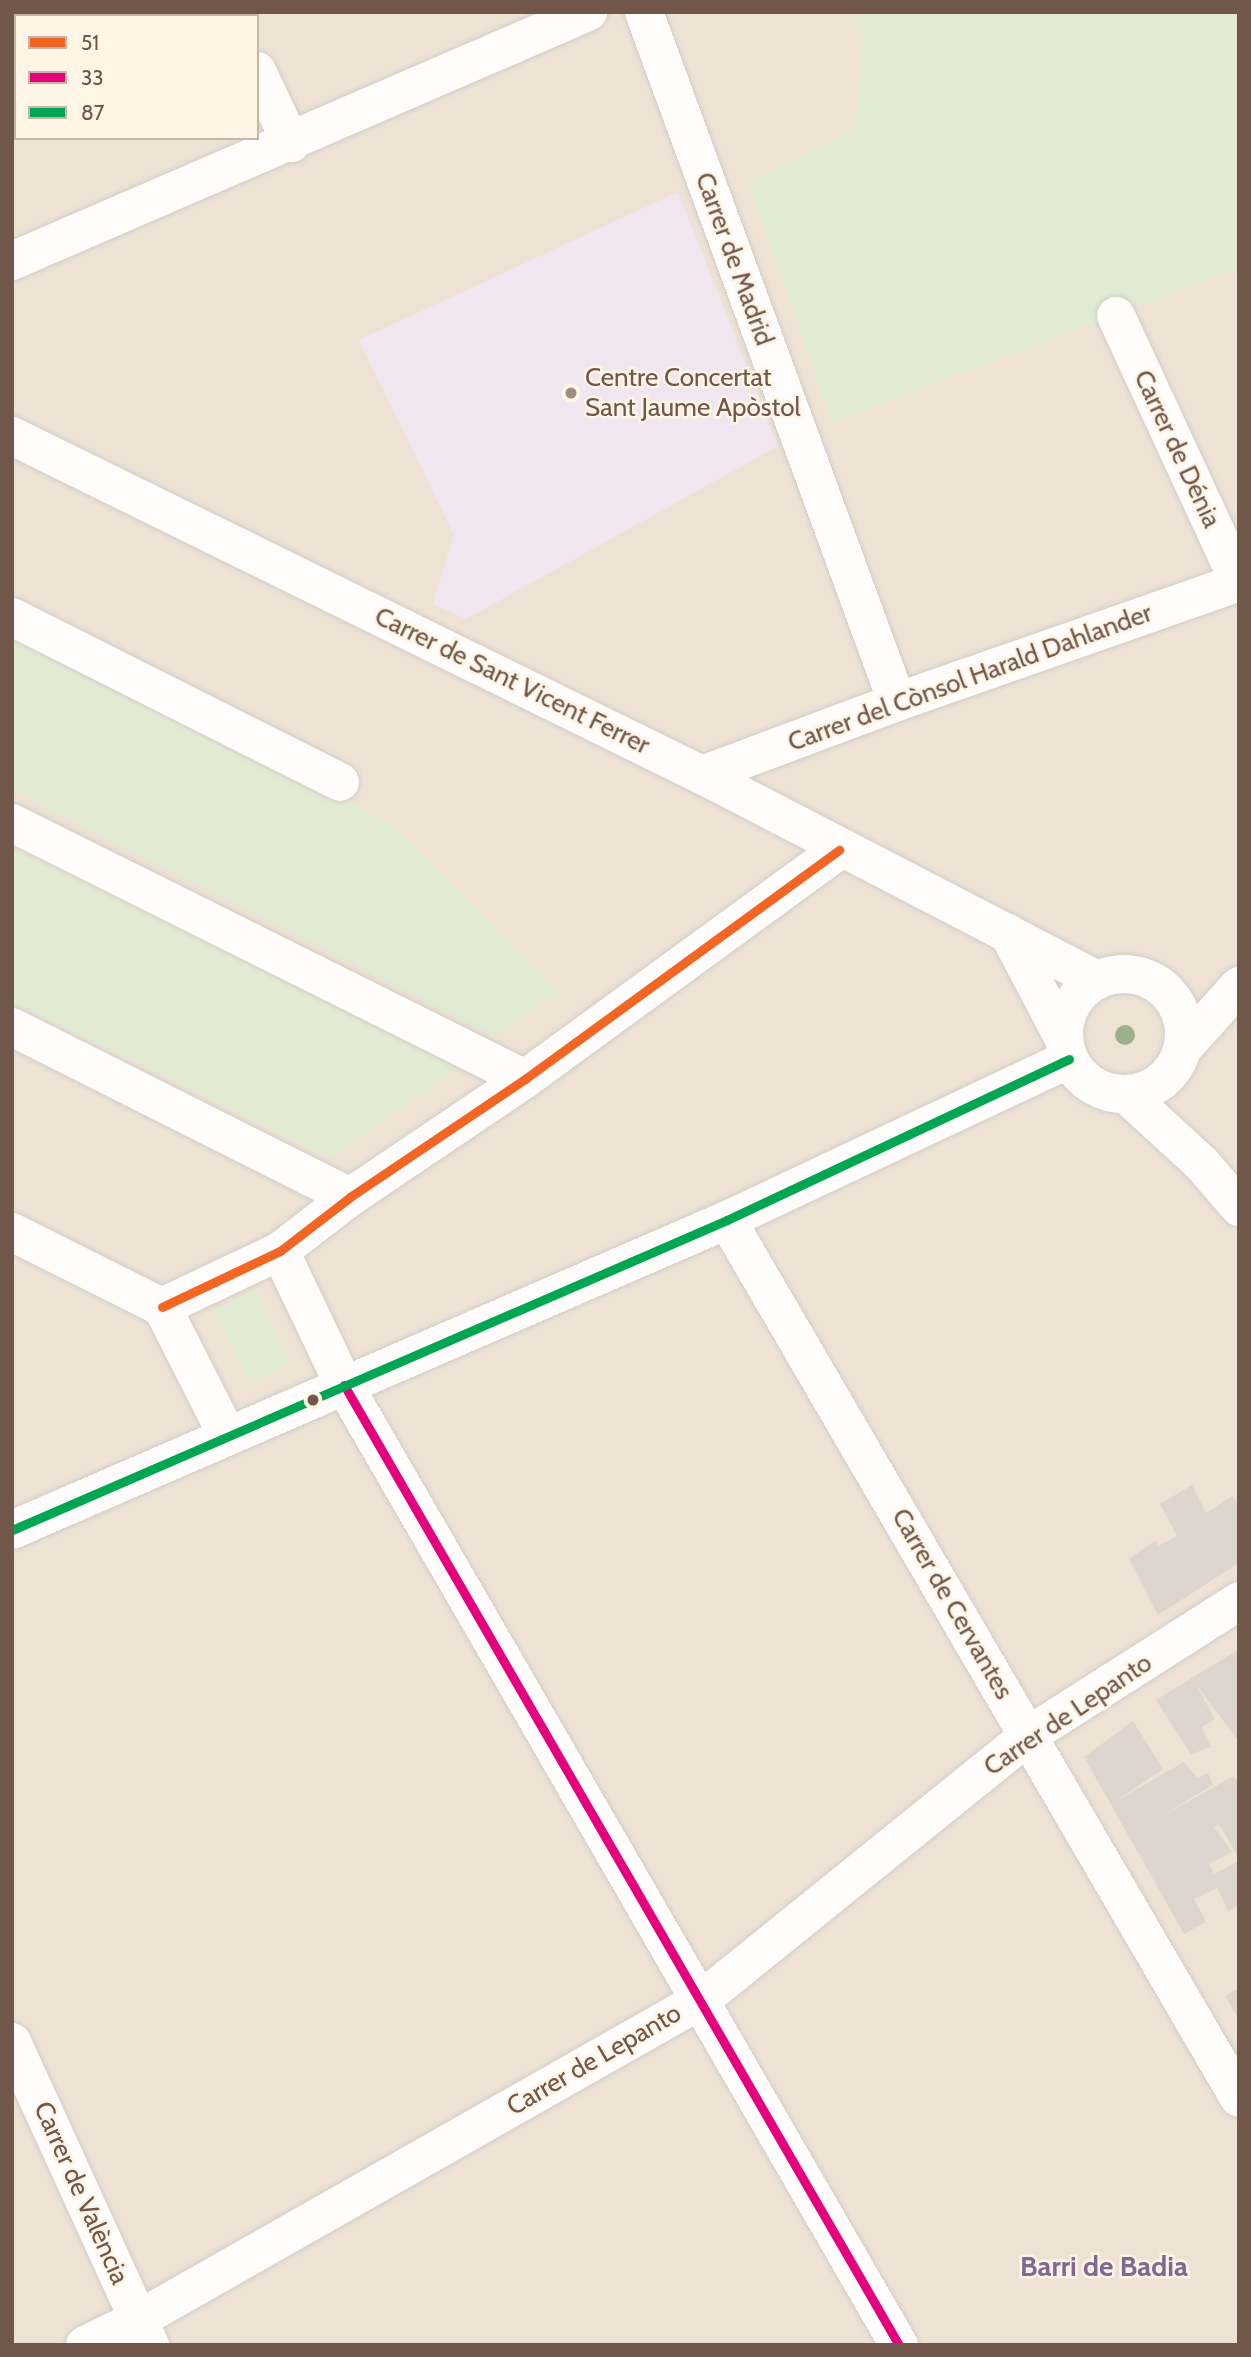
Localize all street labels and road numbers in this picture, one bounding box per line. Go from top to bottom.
street label: Carrer de Madrid [688,168,780,350]
street label: Carrer de Dénia [1127,365,1227,533]
street label: Carrer del Cònsol Harald Dahlander [784,598,1156,758]
street label: Carrer de Sant Vicent Ferrer [369,601,655,761]
street label: Carrer de Cervantes [885,1503,1019,1705]
street label: Carrer de Lepanto [978,1647,1158,1783]
street label: Carrer de Lepanto [501,1998,687,2122]
street label: Carrer de València [27,2097,135,2289]

